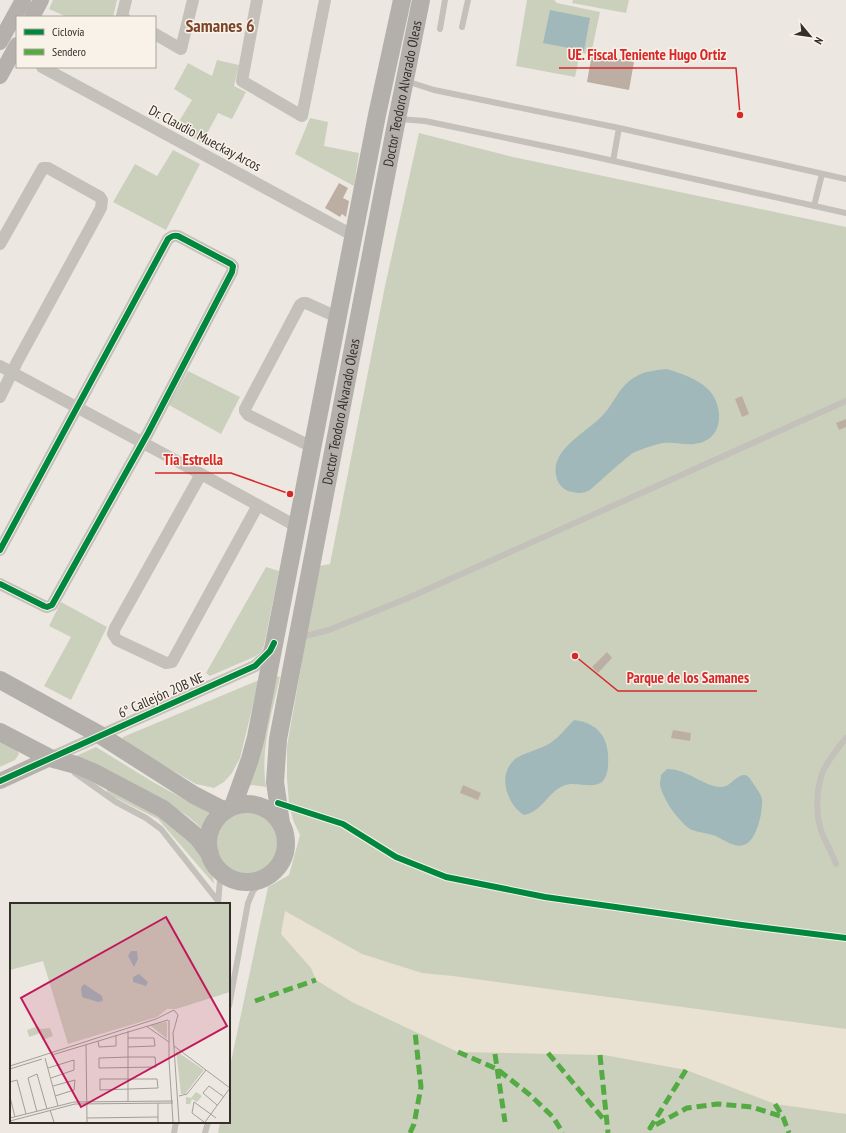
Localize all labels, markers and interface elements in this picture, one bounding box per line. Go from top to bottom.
district label: Samanes 6 [185,14,255,37]
legend [16,16,156,68]
north arrow [790,16,830,56]
street label: Doctor Teodoro Alvarado Oleas [379,19,426,168]
text: Ciclovía [52,24,84,39]
text: N [811,35,826,47]
callout: UE. Fiscal Teniente Hugo Ortiz [559,41,736,68]
text: Sendero [52,44,86,59]
text: UE. Fiscal Teniente Hugo Ortiz [568,45,727,64]
street label: Dr. Claudio Mueckay Arcos [146,101,264,175]
street label: Doctor Teodoro Alvarado Oleas [318,337,364,486]
callout: Tía Estrella [155,446,231,473]
text: Tía Estrella [163,450,223,469]
callout: Parque de los Samanes [618,664,757,691]
street label: 6° Callejón 20B NE [115,668,207,722]
text: Parque de los Samanes [627,668,749,687]
inset map [10,903,230,1123]

